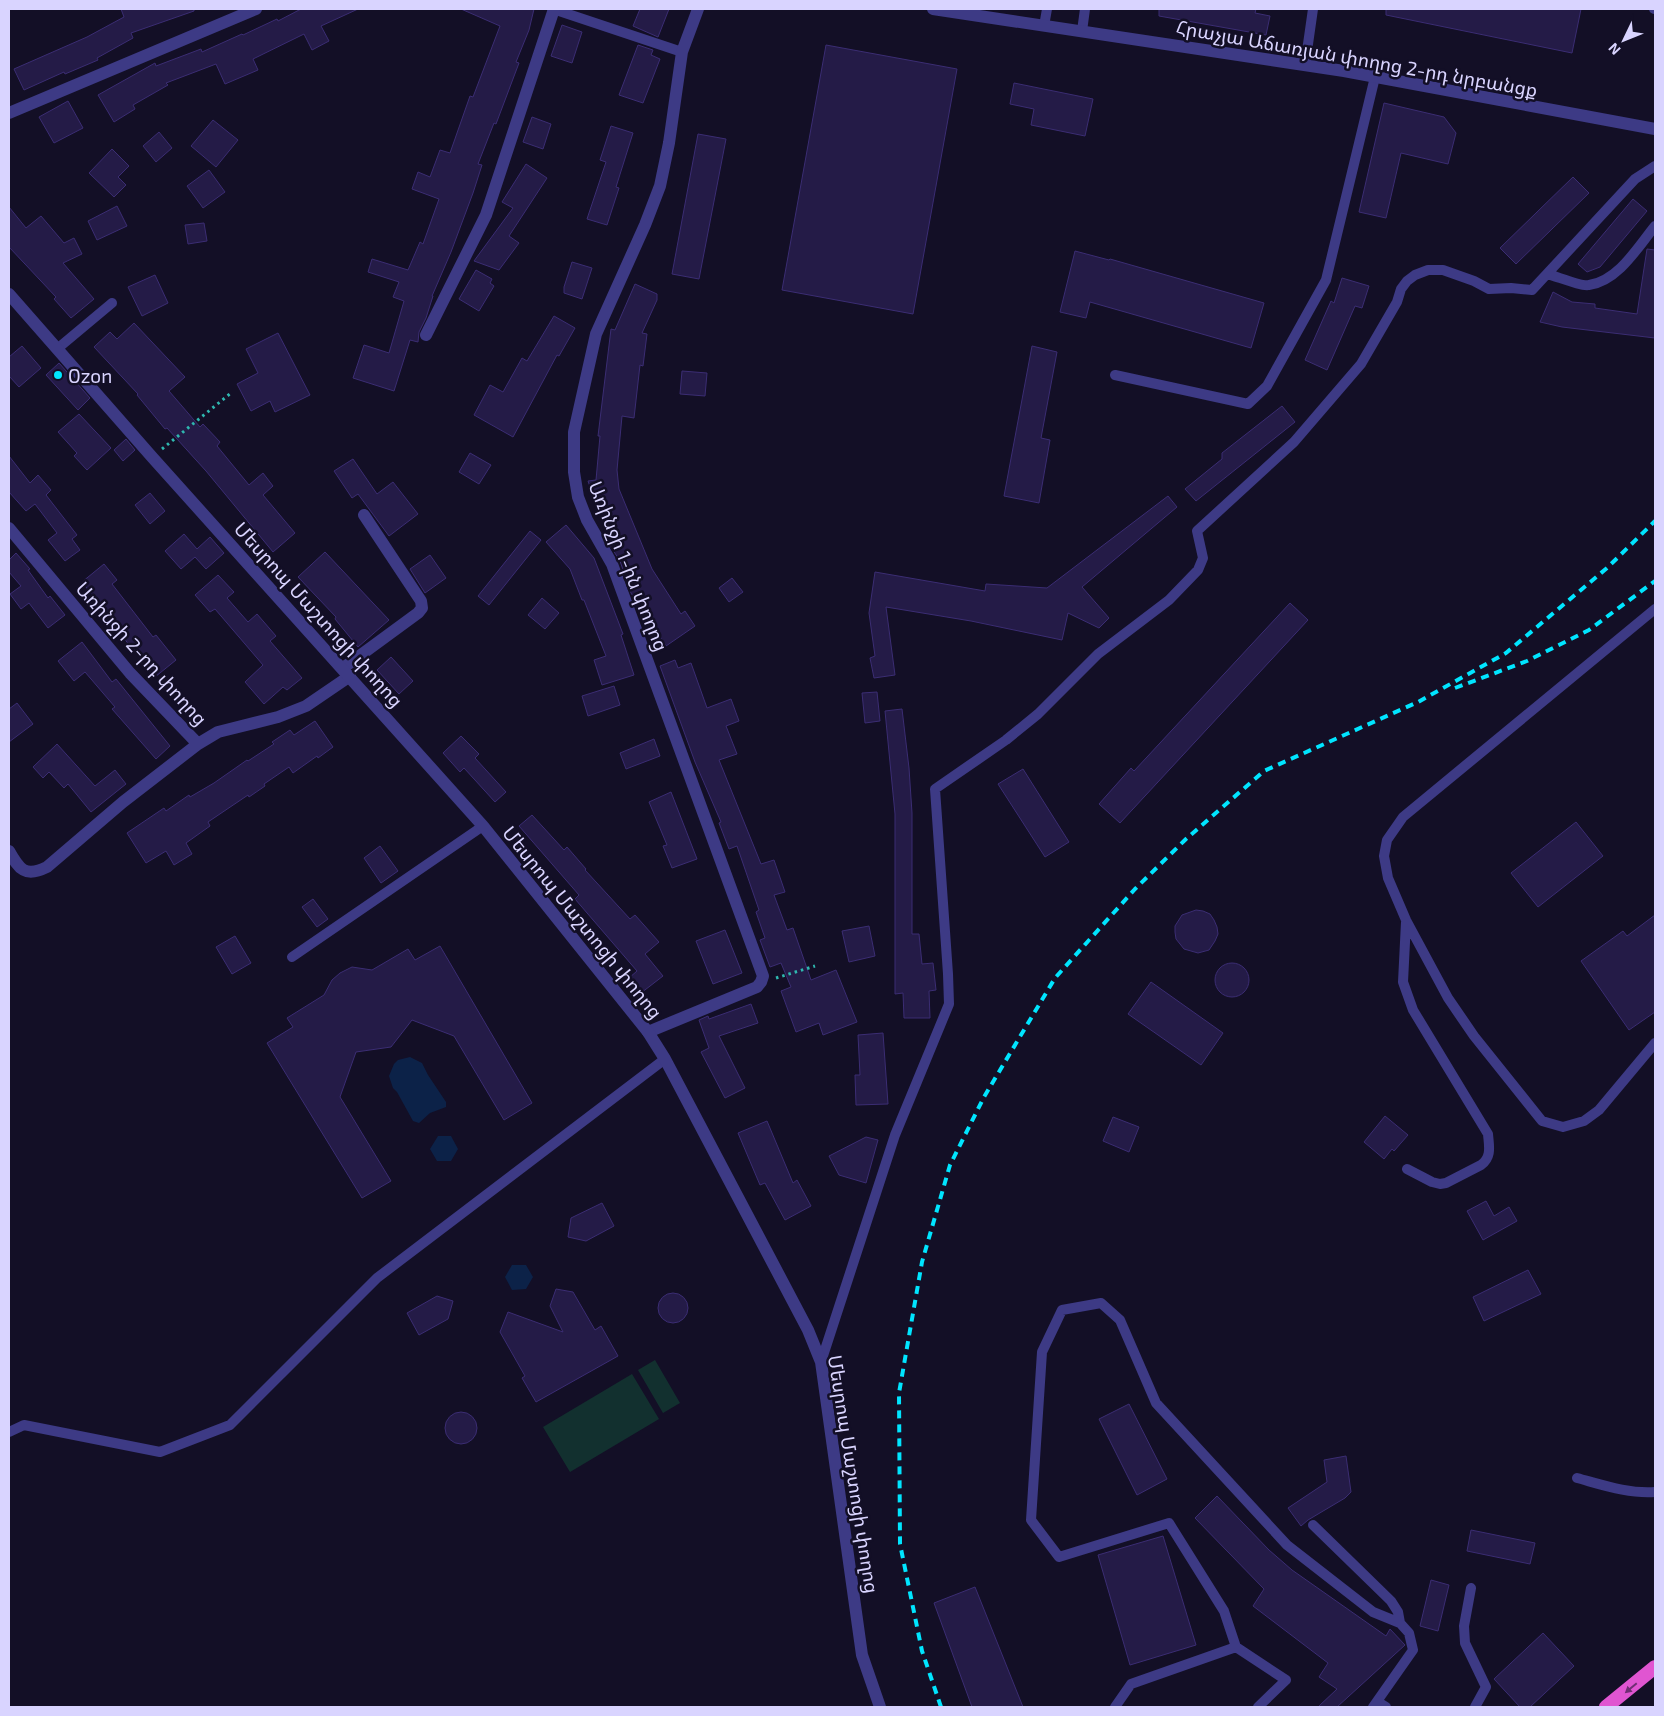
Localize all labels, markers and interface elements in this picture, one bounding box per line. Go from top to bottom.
street label: Հրաչյա Աճառյան փողոց 2-րդ նրբանցք [1174,15,1539,102]
north arrow [1599,15,1649,65]
text: N [1604,40,1624,59]
place label: Ozon [68,364,112,387]
marker: Ozon [52,369,64,381]
street label: Առինջի 1-ին փողոց [583,478,674,655]
street label: Մեսրոպ Մաշտոցի փողոց [229,517,408,712]
street label: Առինջի 2-րդ փողոց [71,576,213,730]
street label: Մեսրոպ Մաշտոցի փողոց [497,821,668,1024]
street label: Մեսրոպ Մաշտոցի փողոց [823,1353,884,1595]
one-way arrow [1625,1682,1638,1693]

